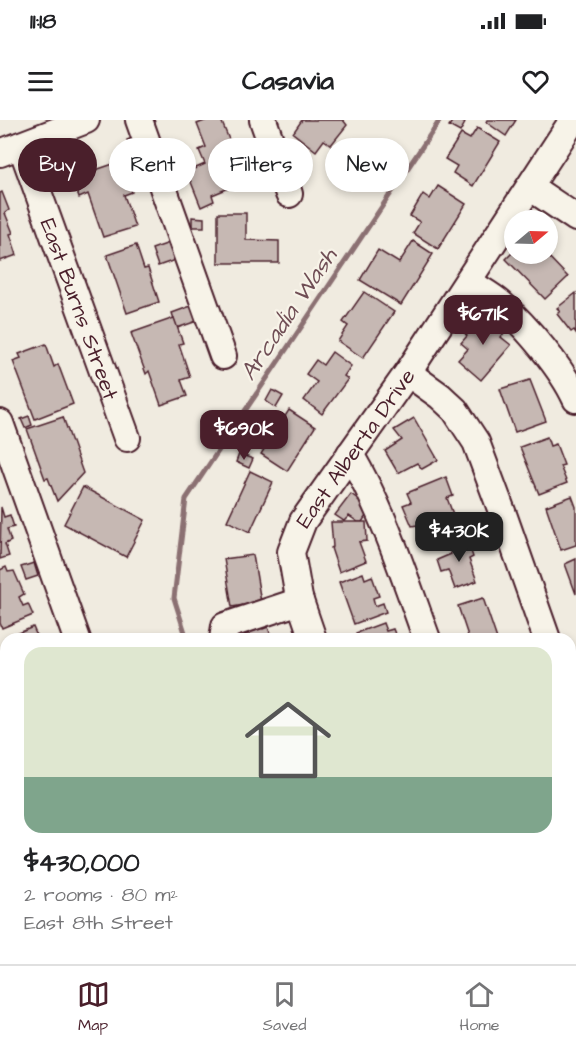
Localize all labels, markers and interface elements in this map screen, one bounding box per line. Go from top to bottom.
text: 11:18 [30,6,56,37]
text: Casavia [242,62,334,100]
icon: menu [24,65,57,98]
icon: heart [519,65,552,98]
chip: Buy [18,138,97,192]
chip: Rent [109,138,196,192]
chip: Filters [208,138,313,192]
chip: New [325,138,409,192]
north arrow [504,210,558,264]
map controls [504,210,558,264]
street label: East Burns Street [32,214,126,404]
water label: Arcadia Wash [232,241,346,387]
pin: $671K [441,295,525,346]
text: $671K [458,300,508,328]
street label: East Alberta Drive [289,362,423,535]
pin: $690K [202,410,286,461]
text: $690K [214,415,274,443]
pin: $430K [417,512,501,563]
text: $430K [429,517,489,545]
icon: home [234,686,342,794]
text: $430,000 [24,845,140,881]
text: 2 rooms · 80 m² [24,881,178,909]
text: East 8th Street [24,909,173,937]
tab: Map [77,978,110,1036]
tab: Saved [263,978,306,1036]
tab: Home [460,978,499,1036]

